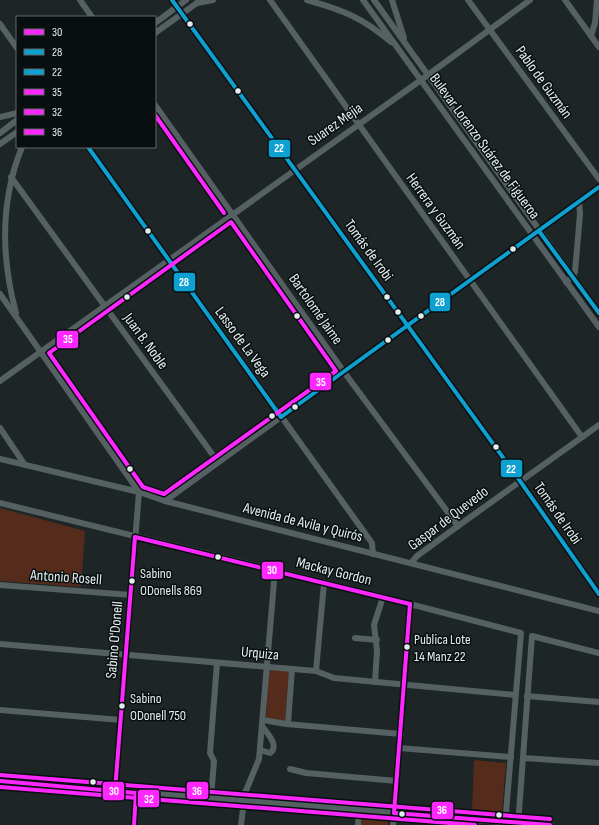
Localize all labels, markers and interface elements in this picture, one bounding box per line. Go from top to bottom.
legend [16,16,156,148]
unlabelled marker [185,19,195,29]
text: 30 [52,25,62,40]
street label: Pablo de Guzmán [511,42,576,122]
text: 28 [52,45,62,60]
text: 22 [52,65,62,80]
street label: Bulevar Lorenzo Suárez de Figueroa [425,70,544,223]
text: 35 [52,85,62,100]
unlabelled marker [233,86,243,96]
street label: Suarez Mejia [304,99,367,150]
text: 32 [52,105,62,120]
text: 36 [52,125,62,140]
line badge: 22 [268,139,291,158]
text: 22 [274,142,284,155]
street label: Herrera y Guzmán [402,170,470,253]
street label: Tomás de Irobi [340,216,397,285]
unlabelled marker [143,226,153,236]
unlabelled marker [508,244,518,254]
street label: Bartolomé Jaime [284,270,347,348]
line badge: 28 [173,272,196,292]
text: 28 [179,276,189,289]
unlabelled marker [122,292,132,302]
unlabelled marker [382,292,392,302]
line badge: 28 [429,292,451,312]
text: 28 [435,296,445,309]
street label: Lasso de La Vega [211,303,275,382]
unlabelled marker [393,307,403,317]
street label: Juan B. Noble [118,309,172,373]
unlabelled marker [292,311,302,321]
unlabelled marker [416,311,426,321]
line badge: 35 [56,330,79,349]
text: 35 [63,333,73,346]
unlabelled marker [383,335,393,345]
line badge: 35 [309,372,332,391]
text: 35 [316,376,326,389]
unlabelled marker [290,402,300,412]
unlabelled marker [267,411,277,421]
unlabelled marker [491,442,501,452]
line badge: 22 [500,459,523,478]
text: 22 [506,463,516,476]
unlabelled marker [125,464,135,474]
street label: Tomás de Irobi [529,479,586,548]
street label: Gaspar de Quevedo [404,482,492,555]
street label: Avenida de Avila y Quirós [240,498,365,547]
unlabelled marker [213,552,223,562]
street label: Mackay Gordon [294,553,374,590]
line badge: 30 [261,561,284,580]
text: 30 [267,564,277,577]
street label: Antonio Rosell [29,565,102,589]
place label: Sabino ODonells 869 [140,565,202,599]
marker: Sabino ODonells 869 [127,576,137,586]
street label: Sabino O'Donell [102,601,127,680]
place label: Publica Lote 14 Manz 22 [414,631,471,665]
street label: Urquiza [240,642,280,665]
marker: Publica Lote 14 Manz 22 [402,642,412,652]
place label: Sabino ODonell 750 [130,690,186,724]
marker: Sabino ODonell 750 [117,701,127,711]
unlabelled marker [88,777,98,787]
line badge: 30 [102,781,125,801]
line badge: 36 [186,781,209,800]
text: 30 [109,785,119,798]
text: 36 [192,785,202,798]
line badge: 32 [137,789,160,808]
text: 32 [144,793,154,806]
line badge: 36 [431,801,454,820]
text: 36 [437,804,447,817]
unlabelled marker [397,809,407,819]
unlabelled marker [494,810,504,820]

